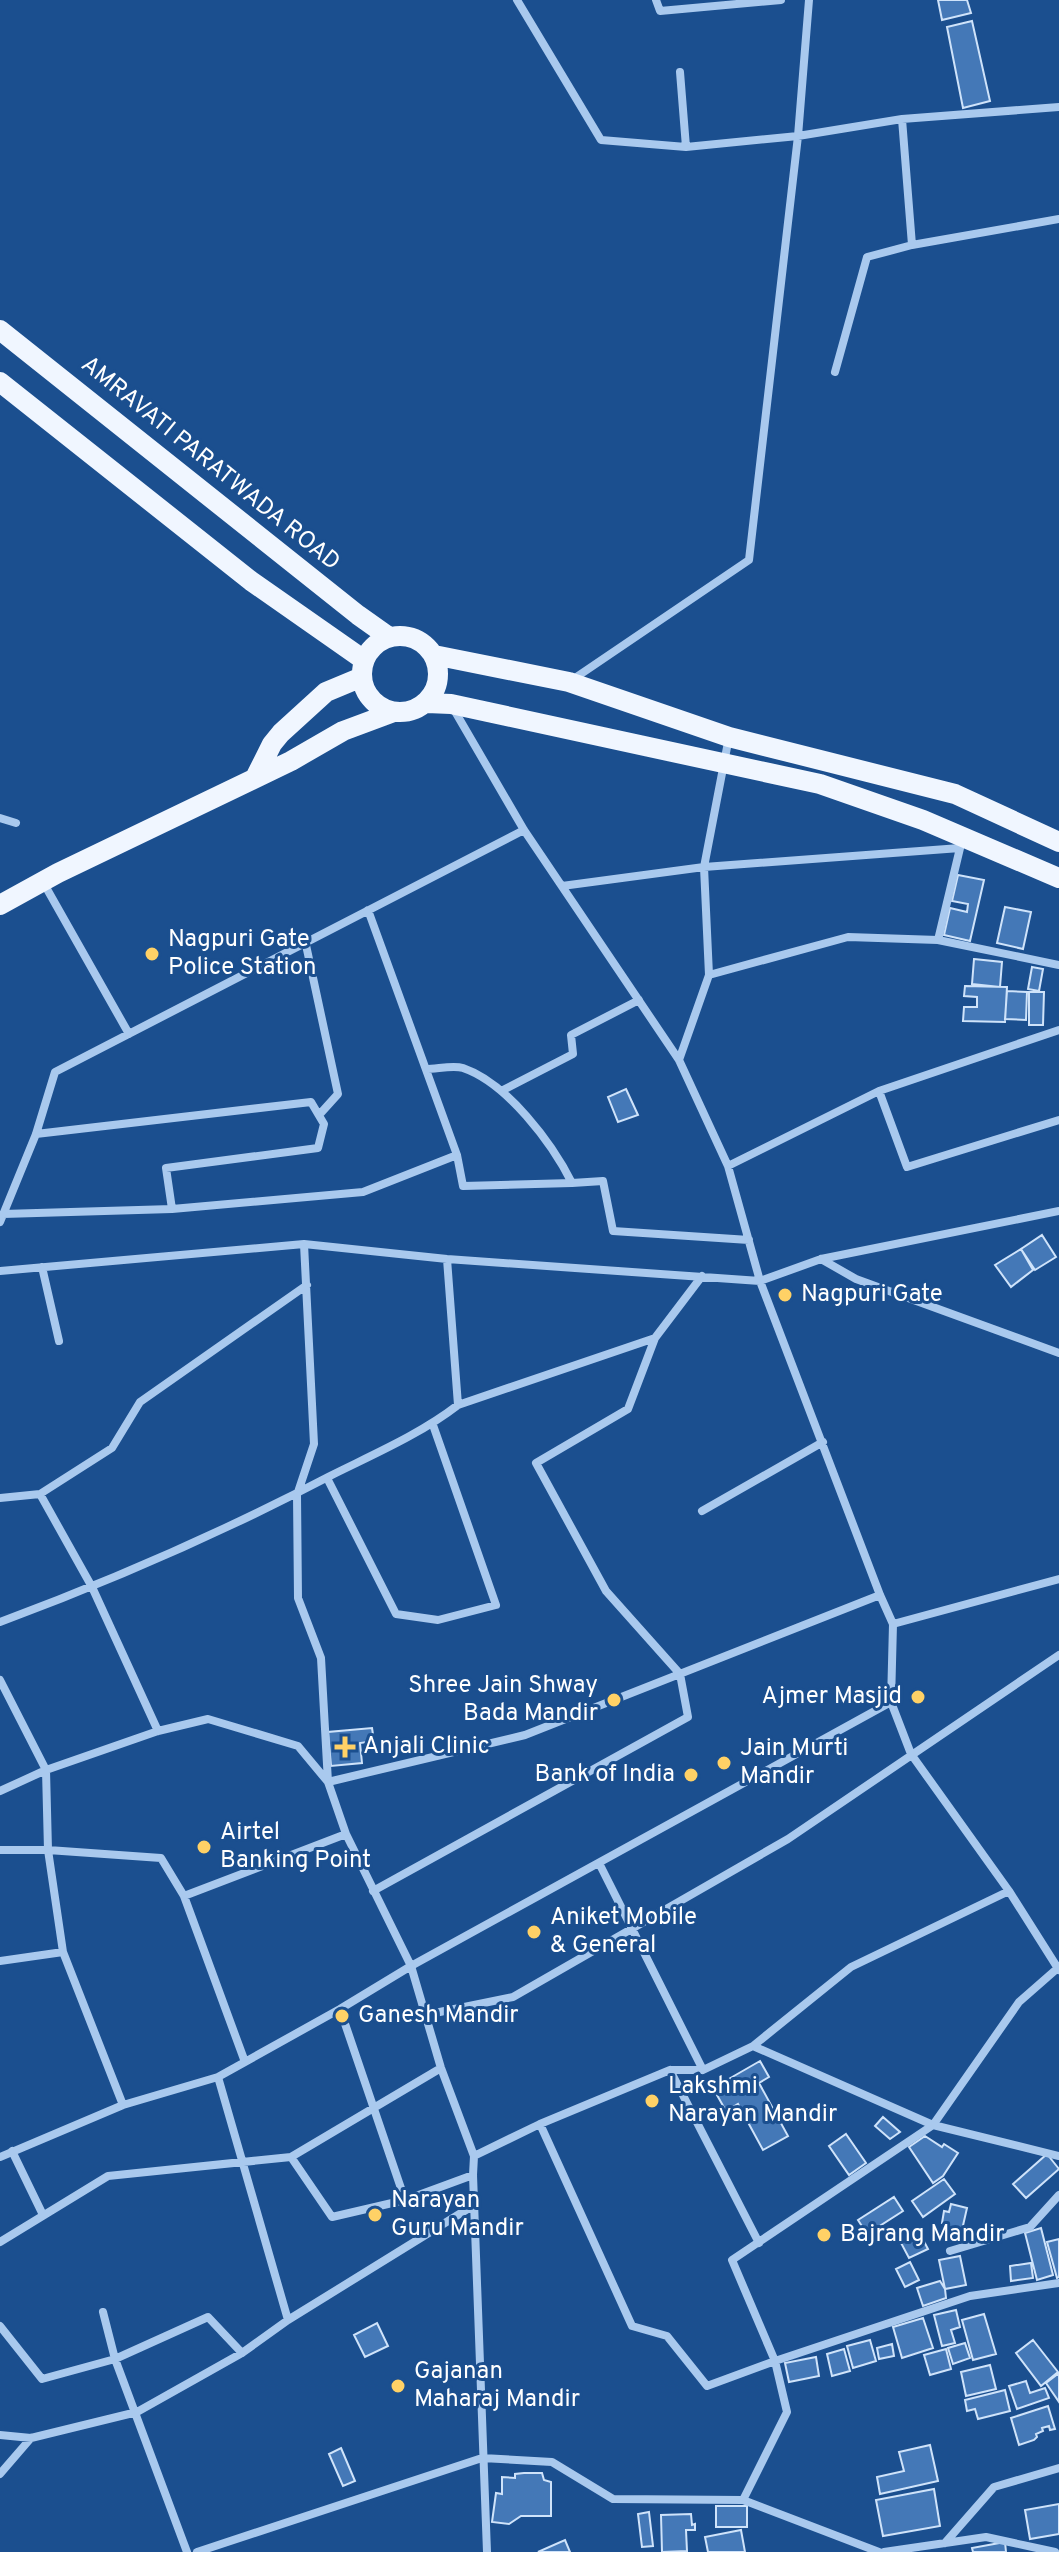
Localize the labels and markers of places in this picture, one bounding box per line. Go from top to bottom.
place label: Nagpuri Gate Police Station [168,925,316,983]
marker: Nagpuri Gate Police Station [143,945,161,963]
place label: Nagpuri Gate [801,1280,943,1310]
marker: Nagpuri Gate [776,1286,794,1304]
place label: Shree Jain Shway Bada Mandir [408,1671,598,1729]
place label: Ajmer Masjid [762,1682,902,1712]
marker: Ajmer Masjid [909,1688,927,1706]
marker: Shree Jain Shway Bada Mandir [605,1691,623,1709]
place label: Anjali Clinic [363,1732,490,1762]
place label: Jain Murti Mandir [740,1734,848,1792]
marker: Anjali Clinic [334,1736,356,1758]
marker: Jain Murti Mandir [715,1754,733,1772]
place label: Bank of India [535,1760,675,1790]
marker: Bank of India [682,1766,700,1784]
place label: Airtel Banking Point [220,1818,371,1876]
marker: Airtel Banking Point [195,1838,213,1856]
place label: Aniket Mobile & General [550,1903,697,1961]
marker: Aniket Mobile & General [525,1923,543,1941]
place label: Ganesh Mandir [358,2001,519,2031]
marker: Ganesh Mandir [333,2007,351,2025]
place label: Lakshmi Narayan Mandir [668,2072,837,2130]
marker: Lakshmi Narayan Mandir [643,2092,661,2110]
place label: Narayan Guru Mandir [391,2186,524,2244]
marker: Narayan Guru Mandir [366,2206,384,2224]
place label: Bajrang Mandir [840,2220,1005,2250]
marker: Bajrang Mandir [815,2226,833,2244]
place label: Gajanan Maharaj Mandir [414,2357,580,2415]
marker: Gajanan Maharaj Mandir [389,2377,407,2395]

